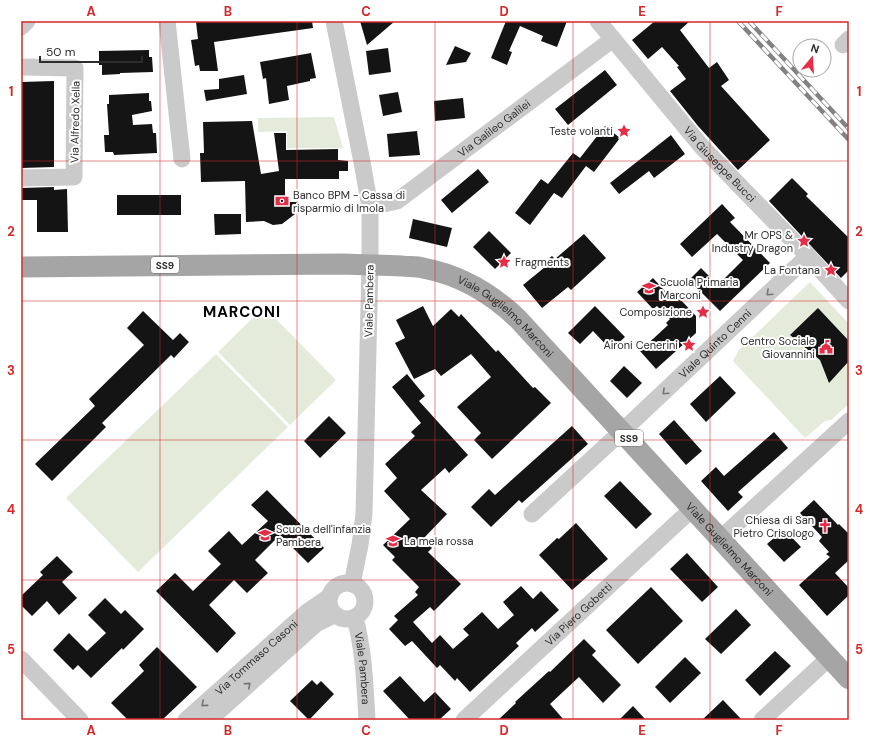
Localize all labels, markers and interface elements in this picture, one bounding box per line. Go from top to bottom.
text: A [86,3,96,20]
text: B [224,3,232,20]
text: C [361,3,371,20]
text: D [499,3,509,20]
text: E [638,3,646,20]
text: F [775,3,783,20]
scale bar [40,38,142,64]
north arrow [792,38,832,78]
text: N [809,41,821,56]
text: 50 m [46,44,75,60]
street label: Via Alfredo Xella [67,81,83,163]
text: 1 [9,83,13,100]
text: 1 [857,83,861,100]
street label: Via Galileo Galilei [455,96,533,160]
place icon: Teste volanti [616,123,632,139]
street label: Via Giuseppe Bucci [681,123,759,205]
place label: Teste volanti [549,124,613,138]
place label: Banco BPM - Cassa di risparmio di Imola [293,188,405,215]
bank icon: Banco BPM - Cassa di risparmio di Imola [274,193,290,209]
text: 2 [7,223,15,240]
text: 2 [855,223,863,240]
place label: Mr OPS & Industry Dragon [712,228,793,255]
place icon: Mr OPS & Industry Dragon [796,233,812,249]
place icon: Fragments [496,254,512,270]
place label: Fragments [515,255,569,269]
road number: SS9 [151,257,179,273]
place icon: La Fontana [823,262,839,278]
place label: La Fontana [764,263,820,277]
street label: Viale Pambera [361,265,377,337]
street label: Viale Guglielmo Marconi [455,272,557,360]
place label: Scuola Primaria Marconi [660,275,738,302]
school or university icon: Scuola Primaria Marconi [641,280,657,296]
one-way arrow [766,288,774,295]
district label: MARCONI [203,302,281,322]
place icon: Composizione [695,304,711,320]
place label: Composizione [619,305,692,319]
street label: Viale Quinto Cenni [676,306,754,381]
place label: Centro Sociale Giovannini [740,334,815,361]
place icon: Aironi Cenerini [681,337,697,353]
place label: Aironi Cenerini [603,338,678,352]
public building icon: Centro Sociale Giovannini [818,339,834,355]
text: 3 [7,362,15,379]
text: 3 [855,362,863,379]
one-way arrow [662,387,669,394]
road number: SS9 [615,430,643,446]
street label: Viale Guglielmo Marconi [683,499,776,599]
text: 4 [7,501,15,518]
text: 4 [855,501,863,518]
place label: Chiesa di San Pietro Crisologo [733,513,814,540]
church icon: Chiesa di San Pietro Crisologo [817,518,833,534]
place label: Scuola dell'infanzia Pambera [276,522,371,549]
school or university icon: Scuola dell'infanzia Pambera [257,527,273,543]
school or university icon: La mela rossa [385,533,401,549]
place label: La mela rossa [404,534,474,548]
street label: Via Piero Gobetti [542,579,615,649]
street label: Via Tommaso Casoni [212,617,300,698]
street label: Viale Pambera [352,631,373,705]
text: 5 [7,641,15,658]
text: 5 [855,641,863,658]
one-way arrow [243,682,251,689]
one-way arrow [201,700,209,707]
text: A [86,722,96,739]
text: B [224,722,232,739]
text: C [361,722,371,739]
text: D [499,722,509,739]
text: E [638,722,646,739]
text: F [775,722,783,739]

